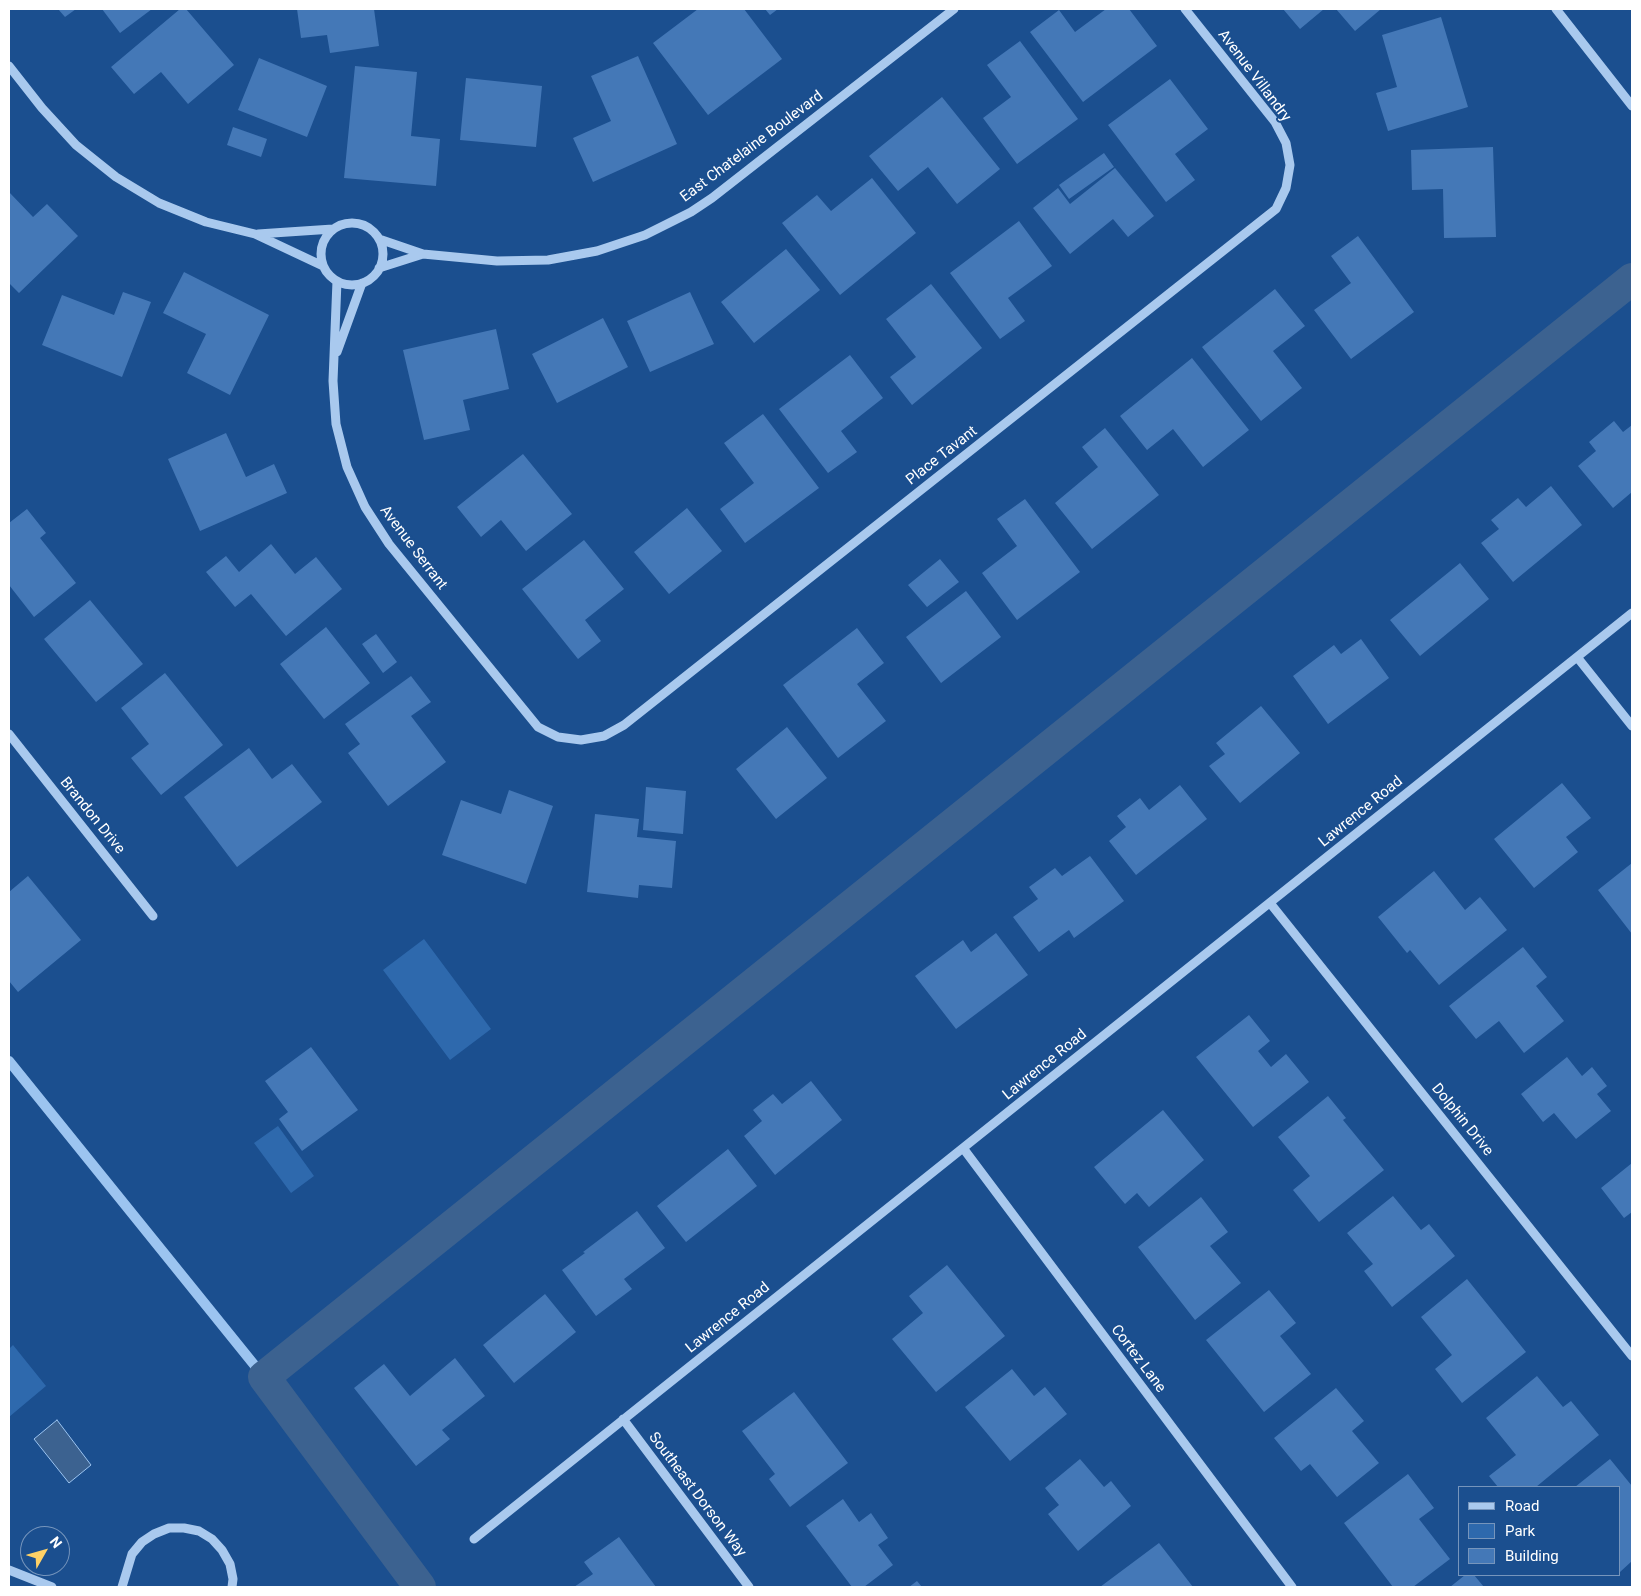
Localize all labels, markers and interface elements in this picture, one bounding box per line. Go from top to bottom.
street label: Avenue Villandry [1214,26,1294,126]
street label: East Chatelaine Boulevard [677,87,827,207]
street label: Place Tavant [903,423,981,489]
street label: Avenue Serrant [375,502,451,594]
street label: Lawrence Road [1315,773,1407,851]
street label: Brandon Drive [56,774,128,858]
street label: Lawrence Road [999,1026,1091,1104]
street label: Dolphin Drive [1427,1080,1497,1160]
street label: Lawrence Road [682,1279,774,1357]
street label: Cortez Lane [1107,1322,1169,1396]
street label: Southeast Dorson Way [644,1429,750,1561]
legend [1458,1486,1621,1576]
text: Road [1505,1497,1539,1515]
text: Park [1505,1522,1535,1540]
north arrow [20,1526,70,1576]
text: N [47,1534,65,1551]
text: Building [1505,1547,1559,1565]

